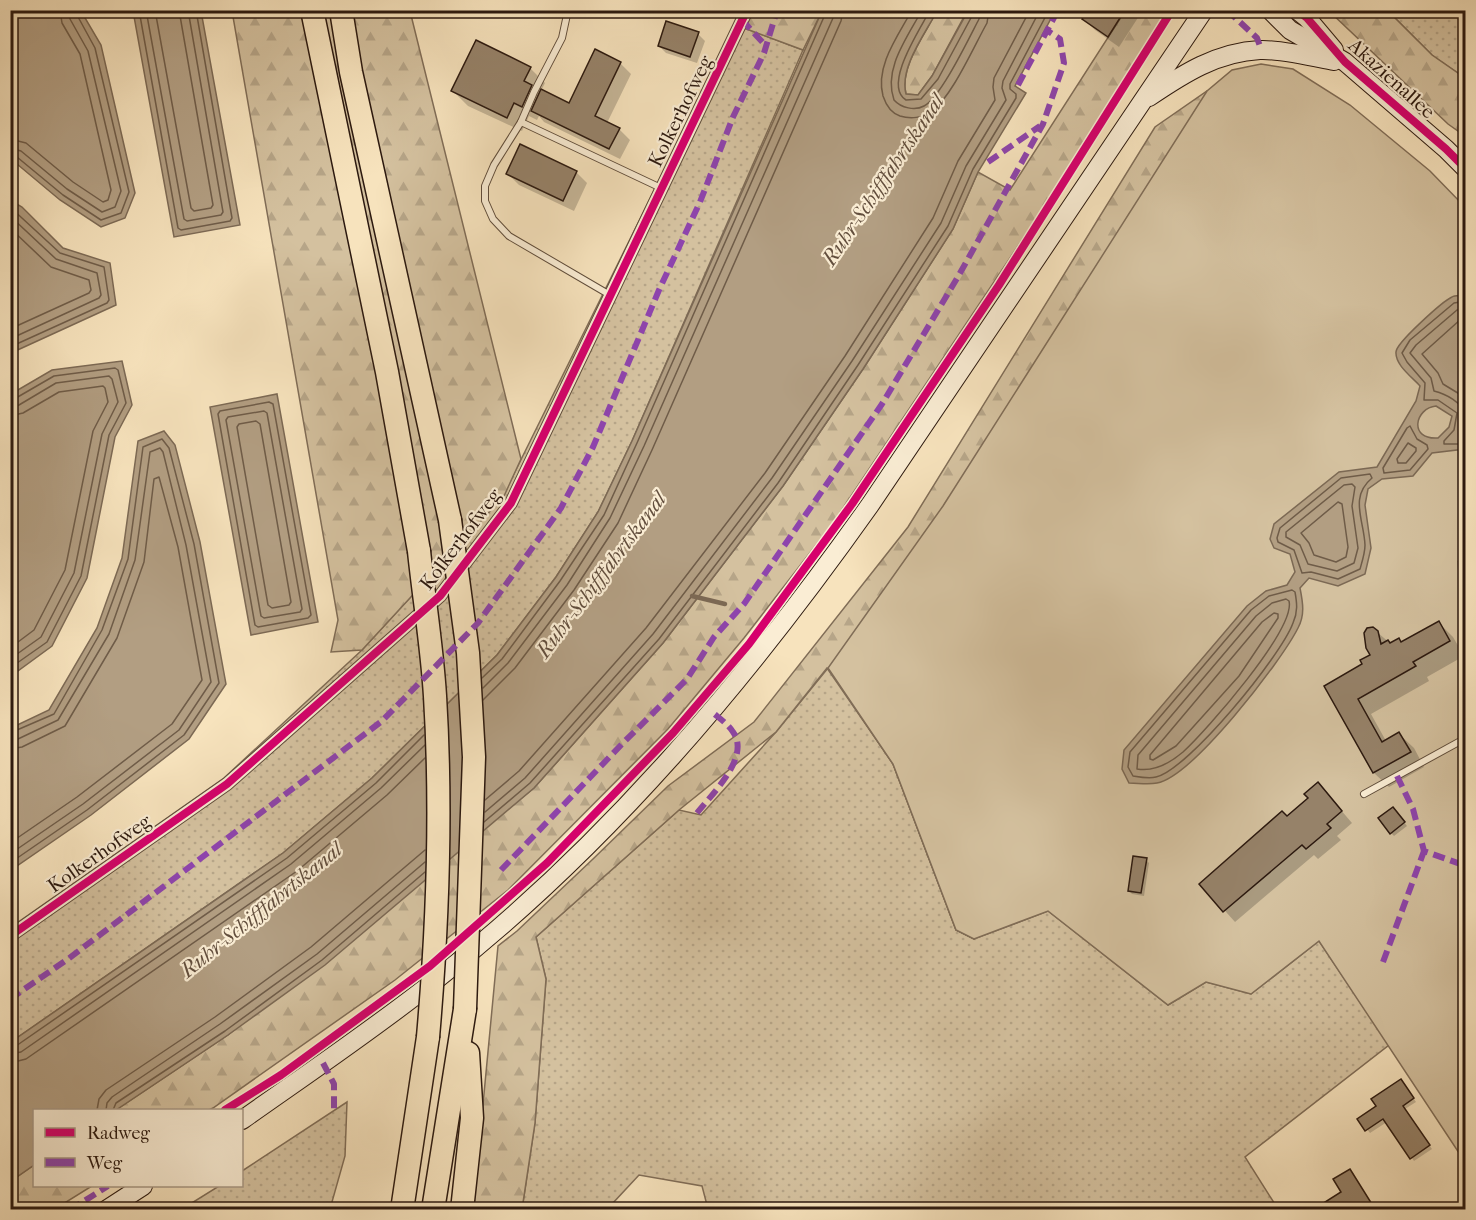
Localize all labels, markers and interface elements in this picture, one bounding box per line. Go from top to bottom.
street label: Akazienallee [1343,33,1440,123]
street label: Kolkerhofweg [644,51,717,171]
water label: Ruhr-Schifffahrtskanal [816,88,951,271]
street label: Kolkerhofweg [415,484,506,595]
water label: Ruhr-Schifffahrtskanal [530,485,673,664]
street label: Kolkerhofweg [43,809,156,898]
water label: Ruhr-Schifffahrtskanal [174,836,349,984]
legend [33,1109,243,1187]
text: Radweg [87,1123,150,1144]
text: Weg [86,1153,122,1174]

